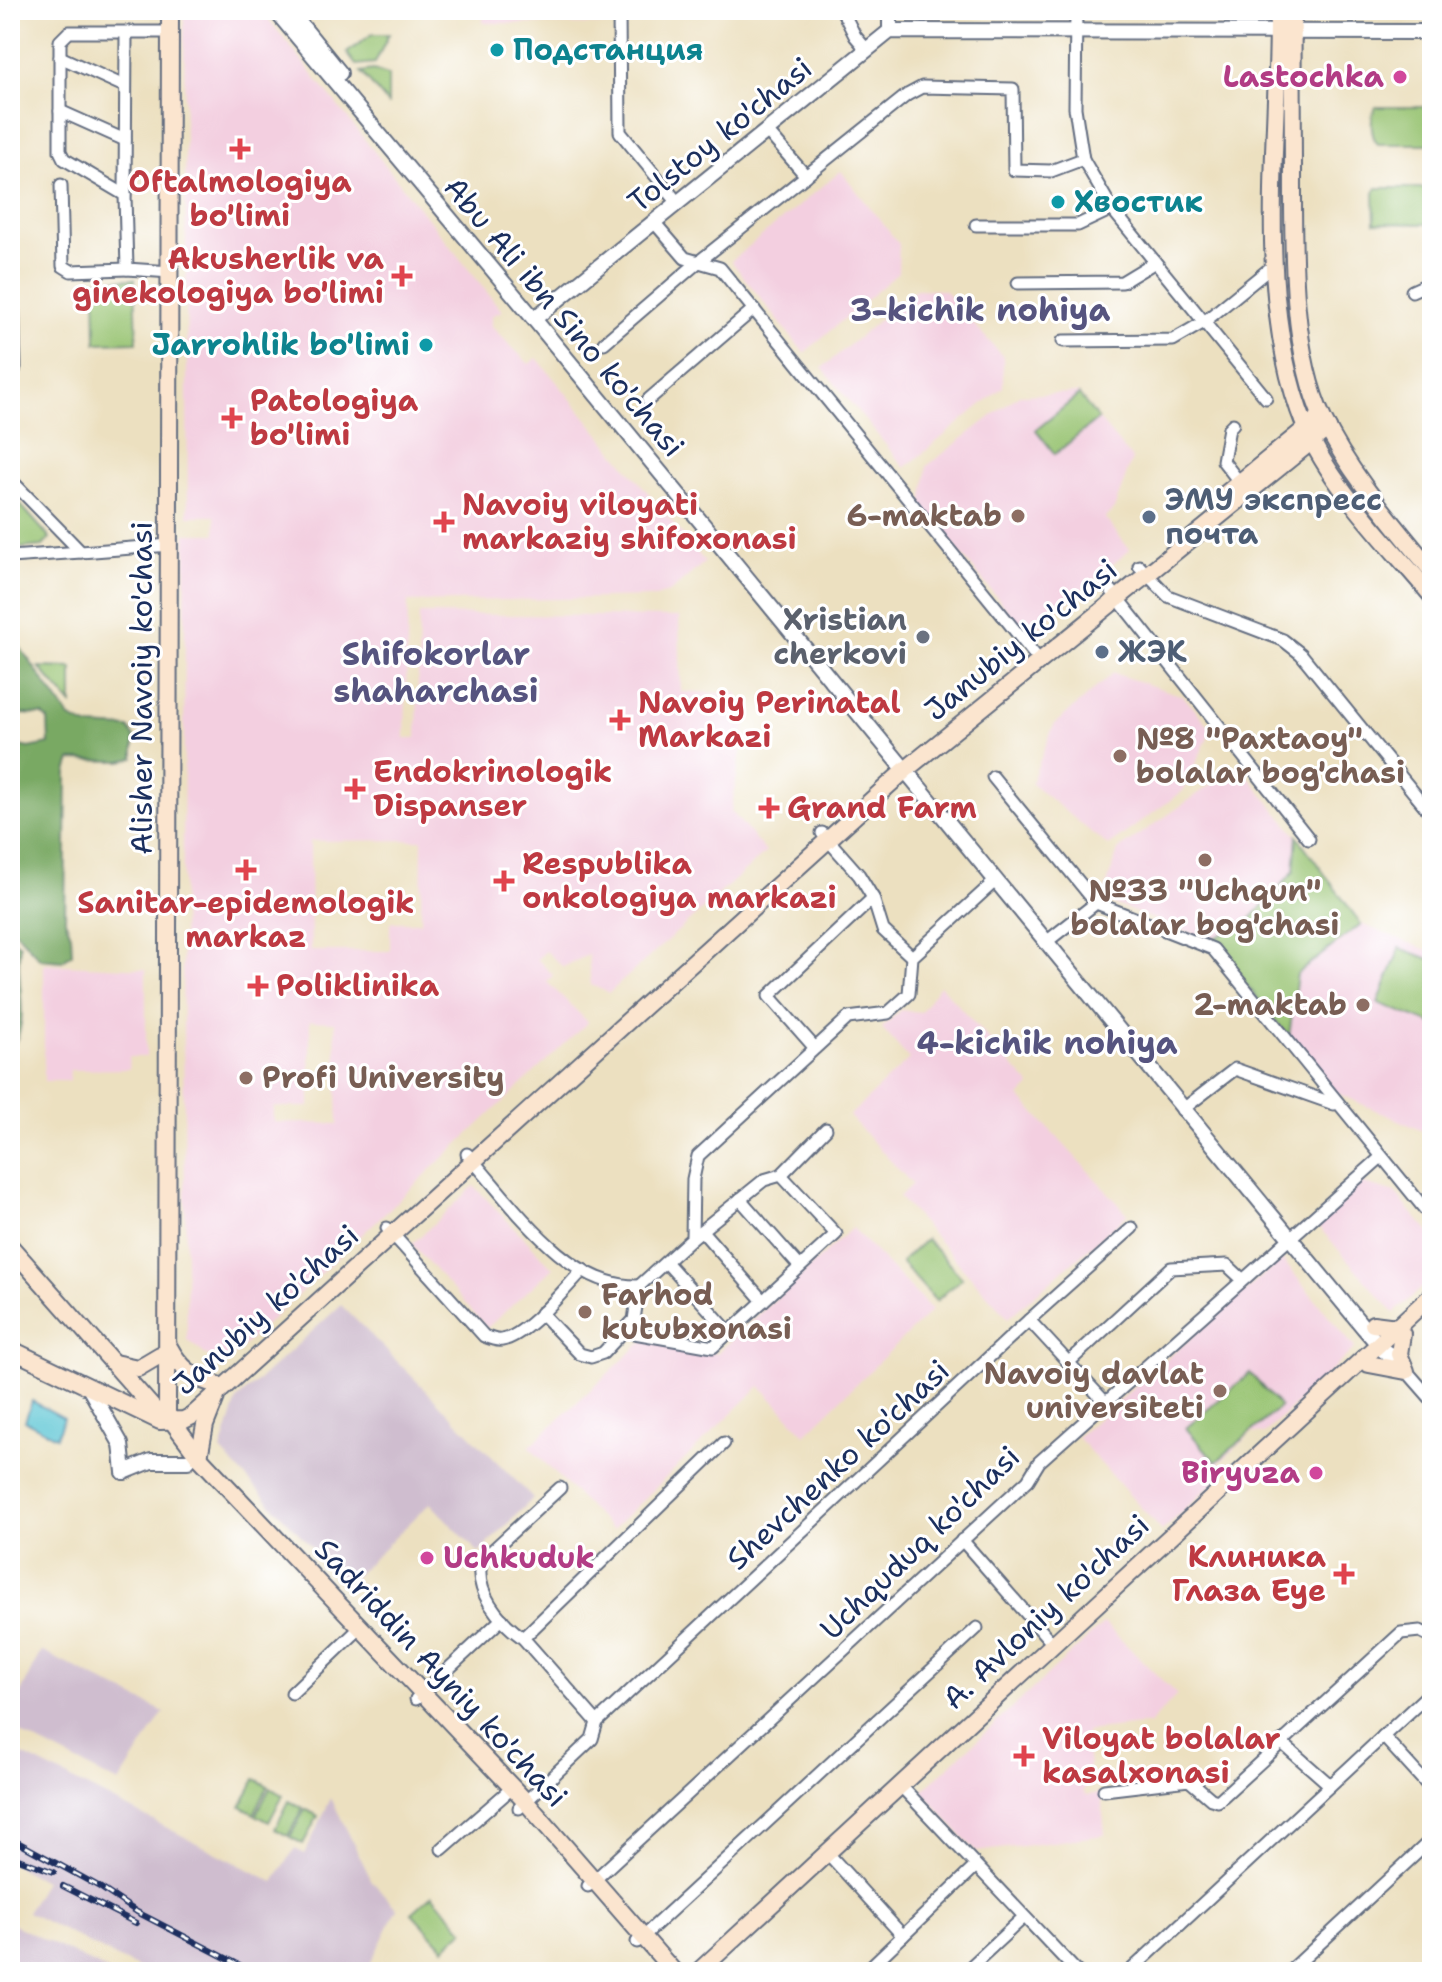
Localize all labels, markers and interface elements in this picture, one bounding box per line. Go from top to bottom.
place label: Подстанция [513,29,704,70]
marker: Подстанция [488,41,506,59]
street label: Tolstoy ko'chasi [619,48,820,222]
place label: Lastochka [1223,56,1385,97]
marker: Lastochka [1391,68,1409,86]
marker: Oftalmologiya bo'limi [229,138,251,160]
place label: Oftalmologiya bo'limi [128,161,352,236]
street label: Abu Ali ibn Sino ko'chasi [435,168,694,465]
place label: Хвостик [1074,181,1203,222]
marker: Хвостик [1049,193,1067,211]
place label: Akusherlik va ginekologiya bo'limi [72,238,384,313]
marker: Akusherlik va ginekologiya bo'limi [391,265,413,287]
district label: 3-kichik nohiya [850,288,1110,331]
place label: Jarrohlik bo'limi [151,324,410,365]
marker: Jarrohlik bo'limi [417,336,435,354]
place label: Patologiya bo'limi [250,380,419,455]
marker: Patologiya bo'limi [221,407,243,429]
place label: ЭМУ экспресс почта [1165,479,1382,554]
place label: Navoiy viloyati markaziy shifoxonasi [462,484,797,559]
place label: 6-maktab [846,495,1002,536]
marker: 6-maktab [1009,507,1027,525]
marker: ЭМУ экспресс почта [1140,508,1158,526]
marker: Navoiy viloyati markaziy shifoxonasi [433,511,455,533]
street label: Alisher Navoiy ko'chasi [121,521,162,855]
street label: Janubiy ko'chasi [916,549,1126,730]
place label: Xristian cherkovi [773,599,907,674]
marker: Xristian cherkovi [914,628,932,646]
place label: ЖЭК [1118,631,1187,672]
district label: Shifokorlar shaharchasi [333,632,539,712]
marker: ЖЭК [1093,643,1111,661]
place label: Navoiy Perinatal Markazi [638,682,901,757]
marker: Navoiy Perinatal Markazi [609,709,631,731]
place label: №8 "Paxtaoy" bolalar bog'chasi [1136,718,1405,793]
marker: №8 "Paxtaoy" bolalar bog'chasi [1111,747,1129,765]
place label: Endokrinologik Dispanser [373,751,612,826]
marker: Endokrinologik Dispanser [344,778,366,800]
place label: Grand Farm [787,787,977,828]
marker: Grand Farm [758,797,780,819]
place label: Respublika onkologiya markazi [522,843,837,918]
marker: №33 "Uchqun" bolalar bog'chasi [1196,851,1214,869]
marker: Sanitar-epidemologik markaz [235,859,257,881]
marker: Respublika onkologiya markazi [493,870,515,892]
place label: №33 "Uchqun" bolalar bog'chasi [1070,870,1340,945]
place label: Sanitar-epidemologik markaz [77,882,415,957]
place label: Poliklinika [276,965,440,1006]
marker: Poliklinika [247,975,269,997]
place label: 2-maktab [1193,984,1347,1025]
marker: 2-maktab [1354,996,1372,1014]
district label: 4-kichik nohiya [916,1021,1178,1064]
place label: Profi University [262,1057,505,1098]
marker: Profi University [237,1069,255,1087]
street label: Janubiy ko'chasi [164,1215,367,1404]
place label: Farhod kutubxonasi [601,1274,792,1349]
marker: Farhod kutubxonasi [576,1303,594,1321]
street label: Shevchenko ko'chasi [717,1350,958,1579]
place label: Navoiy davlat universiteti [984,1353,1204,1428]
marker: Navoiy davlat universiteti [1211,1382,1229,1400]
street label: Uchquduq ko'chasi [811,1437,1028,1649]
place label: Biryuza [1181,1452,1300,1493]
marker: Biryuza [1307,1464,1325,1482]
street label: A. Avloniy ko'chasi [933,1505,1158,1718]
street label: Sadriddin Ayniy ko'chasi [306,1529,577,1816]
place label: Клиника Глаза Eye [1172,1536,1327,1611]
place label: Uchkuduk [443,1537,595,1578]
marker: Uchkuduk [418,1549,436,1567]
marker: Клиника Глаза Eye [1333,1563,1355,1585]
place label: Viloyat bolalar kasalxonasi [1042,1718,1281,1793]
marker: Viloyat bolalar kasalxonasi [1013,1745,1035,1767]

